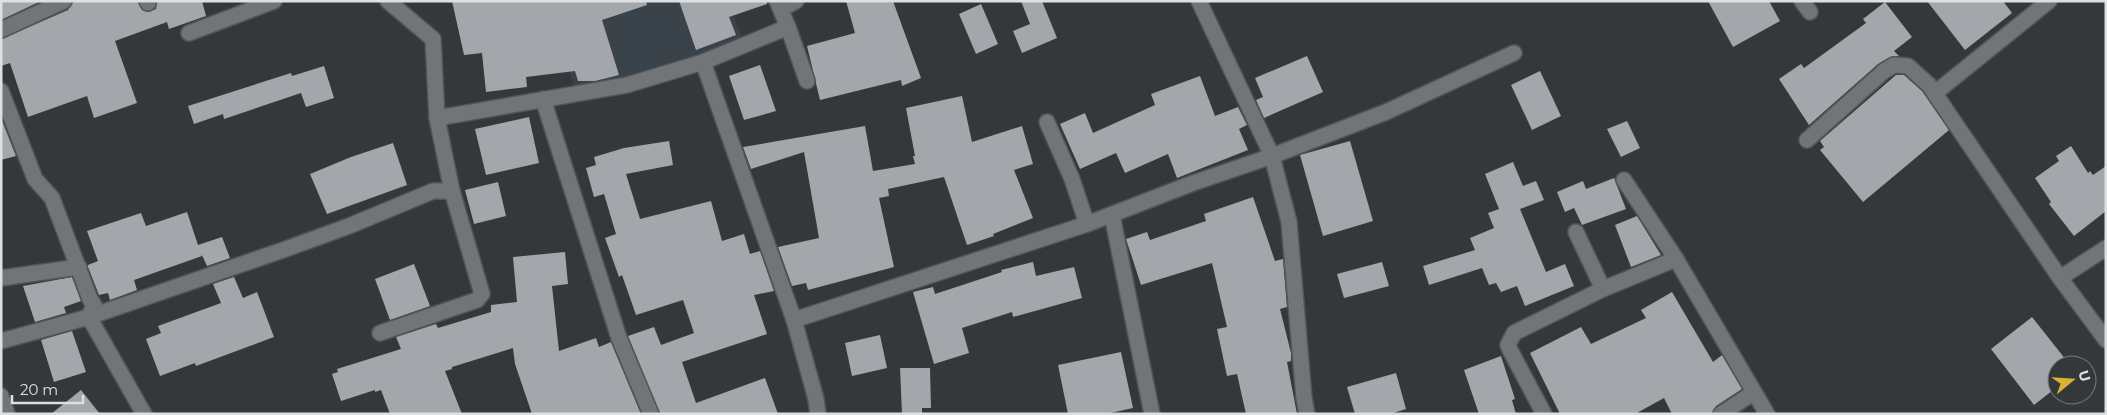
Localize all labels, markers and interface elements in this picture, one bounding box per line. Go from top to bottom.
north arrow [2047,355,2097,405]
text: U [2074,368,2095,384]
scale bar [12,372,84,404]
text: 20 m [20,380,58,399]

